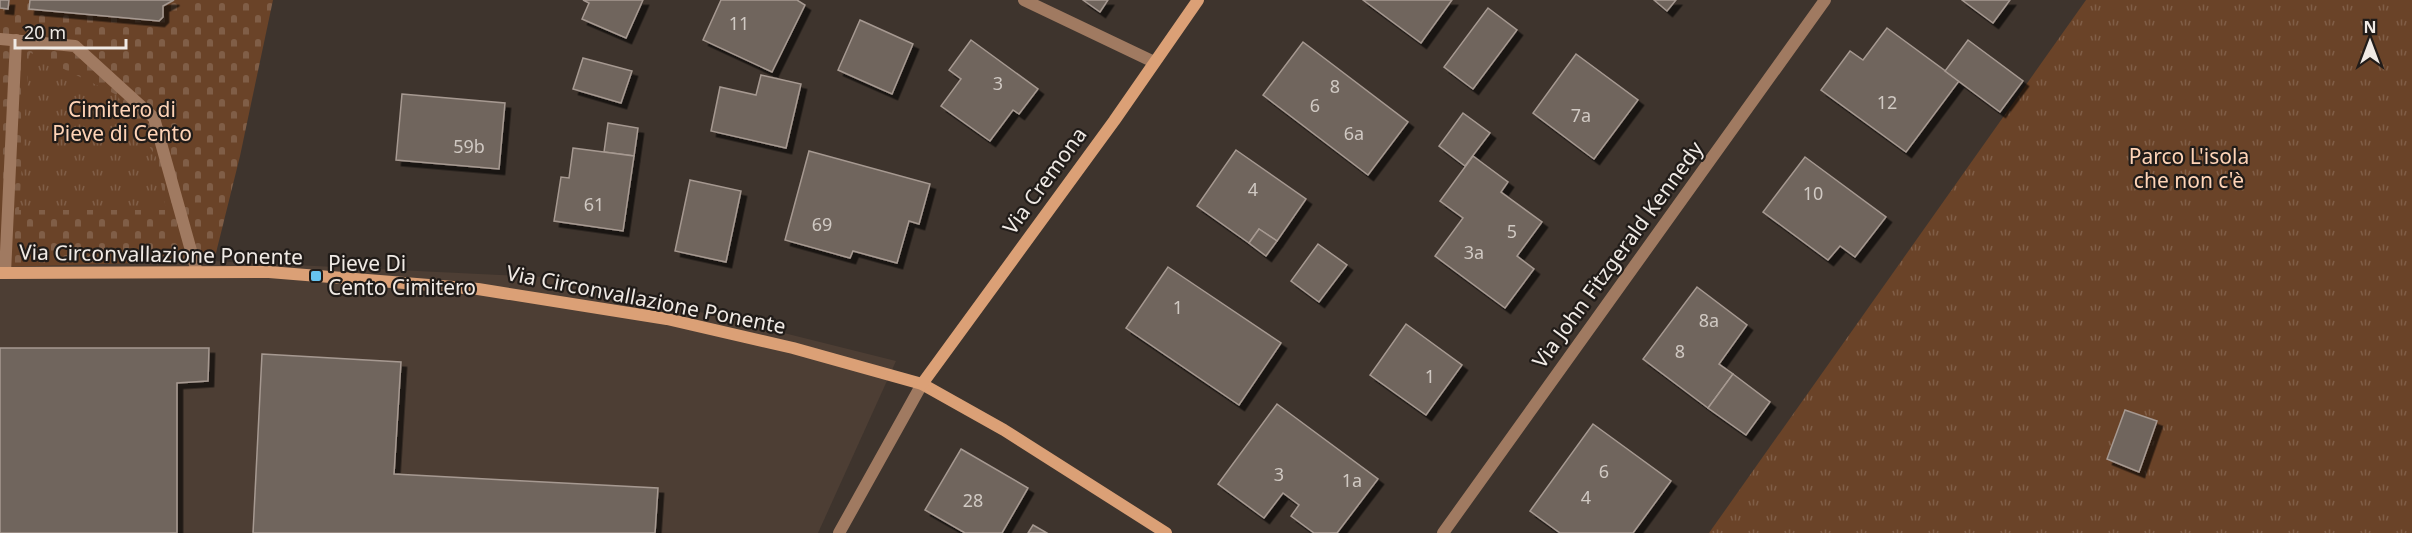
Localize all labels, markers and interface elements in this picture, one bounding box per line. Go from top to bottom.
house number: 11 [729,11,749,35]
scale bar [15,12,126,50]
north arrow [2340,12,2400,72]
text: N [2363,16,2377,38]
text: 20 m [24,20,66,44]
house number: 3 [993,71,1003,95]
house number: 8 [1330,74,1340,98]
house number: 12 [1877,90,1897,114]
house number: 6 [1310,93,1320,117]
park label: Cimitero di Pieve di Cento [52,95,192,147]
house number: 7a [1571,103,1591,127]
street label: Via Cremona [996,121,1092,240]
house number: 6a [1344,121,1364,145]
house number: 59b [453,134,485,158]
street label: Via John Fitzgerald Kennedy [1525,135,1709,373]
park label: Parco L'isola che non c'è [2129,142,2249,194]
house number: 4 [1248,177,1258,201]
house number: 10 [1803,181,1823,205]
house number: 61 [584,192,604,216]
house number: 69 [812,212,832,236]
house number: 5 [1507,219,1517,243]
street label: Via Circonvallazione Ponente [19,238,303,270]
house number: 3a [1464,240,1484,264]
place label: Pieve Di Cento Cimitero [328,249,476,301]
street label: Via Circonvallazione Ponente [504,258,788,340]
marker: Pieve Di Cento Cimitero [309,269,323,283]
house number: 1 [1173,295,1183,319]
house number: 8a [1699,308,1719,332]
house number: 8 [1675,339,1685,363]
house number: 1 [1425,364,1435,388]
house number: 6 [1599,459,1609,483]
house number: 3 [1274,462,1284,486]
house number: 1a [1342,468,1362,492]
house number: 4 [1581,485,1591,509]
house number: 28 [963,488,983,512]

